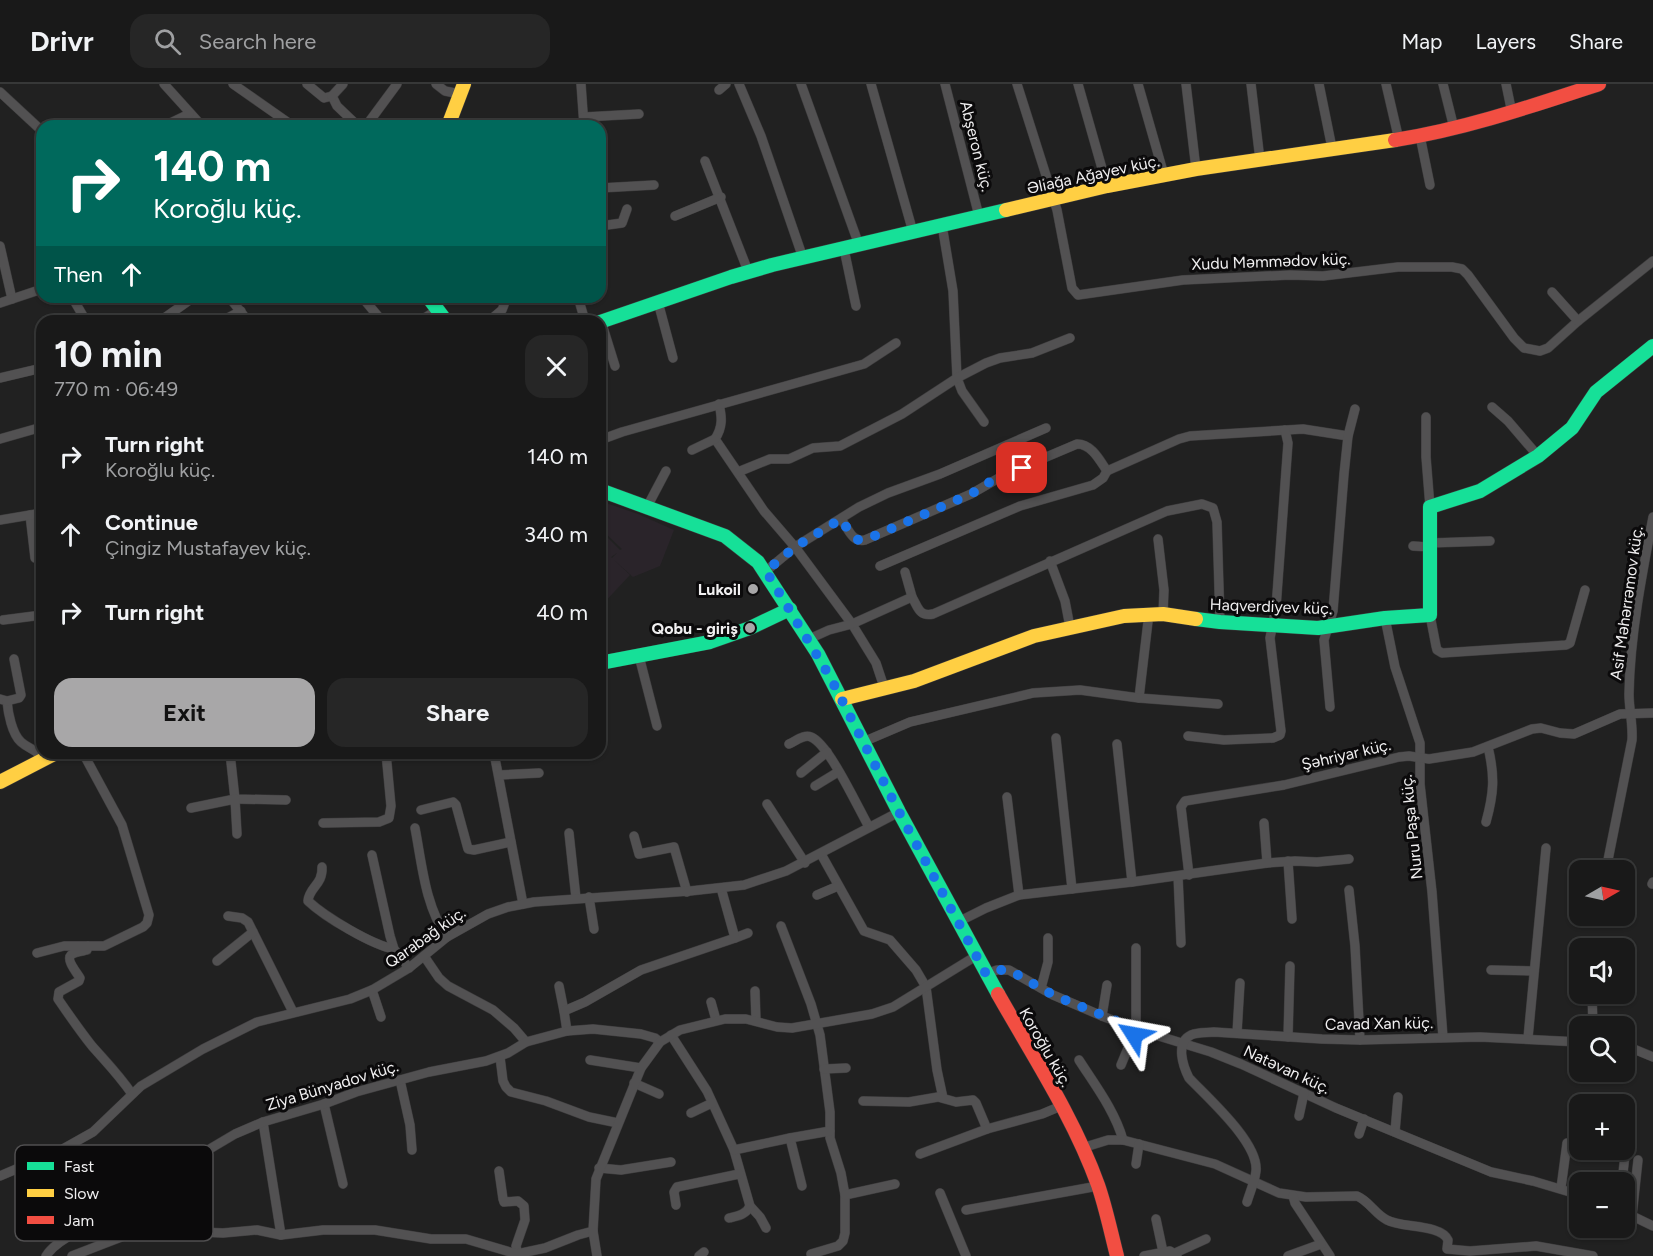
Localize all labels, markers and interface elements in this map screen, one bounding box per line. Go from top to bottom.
search box [130,14,550,68]
text: Drivr [30,24,94,58]
icon: search [151,25,184,58]
text: Search here [199,28,316,55]
text: Map [1402,29,1442,54]
text: Layers [1475,29,1536,54]
text: Share [1569,29,1623,54]
street label: Abşeron küç. [956,99,997,193]
text: 140 m [153,141,271,192]
icon: right [54,144,132,222]
street label: Əliağa Ağayev küç. [1025,151,1161,198]
text: Koroğlu küç. [153,192,302,225]
street label: Xudu Məmmədov küç. [1191,249,1351,274]
icon: ahead [115,258,148,291]
text: Then [54,261,103,288]
text: 10 min [54,333,162,376]
button: close [525,335,588,398]
text: 770 m · 06:49 [54,377,178,401]
text: Turn right [105,431,204,458]
icon: right [54,440,87,473]
pin [996,442,1047,493]
text: 140 m [527,443,588,470]
icon: arrive [1005,451,1038,484]
text: Koroğlu küç. [105,458,215,482]
text: Continue [105,509,198,536]
icon: ahead [54,518,87,551]
text: 340 m [524,521,588,548]
street label: Asif Məhərrəmov küç. [1606,525,1647,681]
text: Çingiz Mustafayev küç. [105,536,311,560]
place label: Lukoil [698,580,741,599]
marker: Lukoil [746,582,760,596]
street label: Haqverdiyev küç. [1209,595,1333,618]
icon: right [54,596,87,629]
text: Turn right [105,599,204,626]
text: 40 m [536,599,588,626]
place label: Qobu - giriş [652,619,738,638]
marker: Qobu - giriş [743,621,757,635]
button: Exit [54,678,315,747]
button: Share [327,678,588,747]
street label: Şəhriyar küç. [1300,735,1393,774]
street label: Nuru Paşa küç. [1397,774,1426,880]
north arrow [1569,860,1635,926]
map controls [1569,860,1635,1238]
street label: Qarabağ küç. [381,903,469,972]
button: sound [1569,938,1635,1004]
position arrow [1102,1003,1166,1067]
street label: Koroğlu küç. [1015,1004,1076,1090]
street label: Cavad Xan küç. [1325,1013,1433,1034]
button: search [1569,1016,1635,1082]
street label: Natəvan küç. [1240,1041,1333,1098]
street label: Ziya Bünyadov küç. [264,1056,401,1115]
button: + [1569,1094,1635,1160]
legend [15,1145,213,1241]
text: Fast [64,1157,94,1176]
button: − [1569,1172,1635,1238]
text: Slow [64,1184,99,1203]
text: Jam [64,1211,94,1230]

